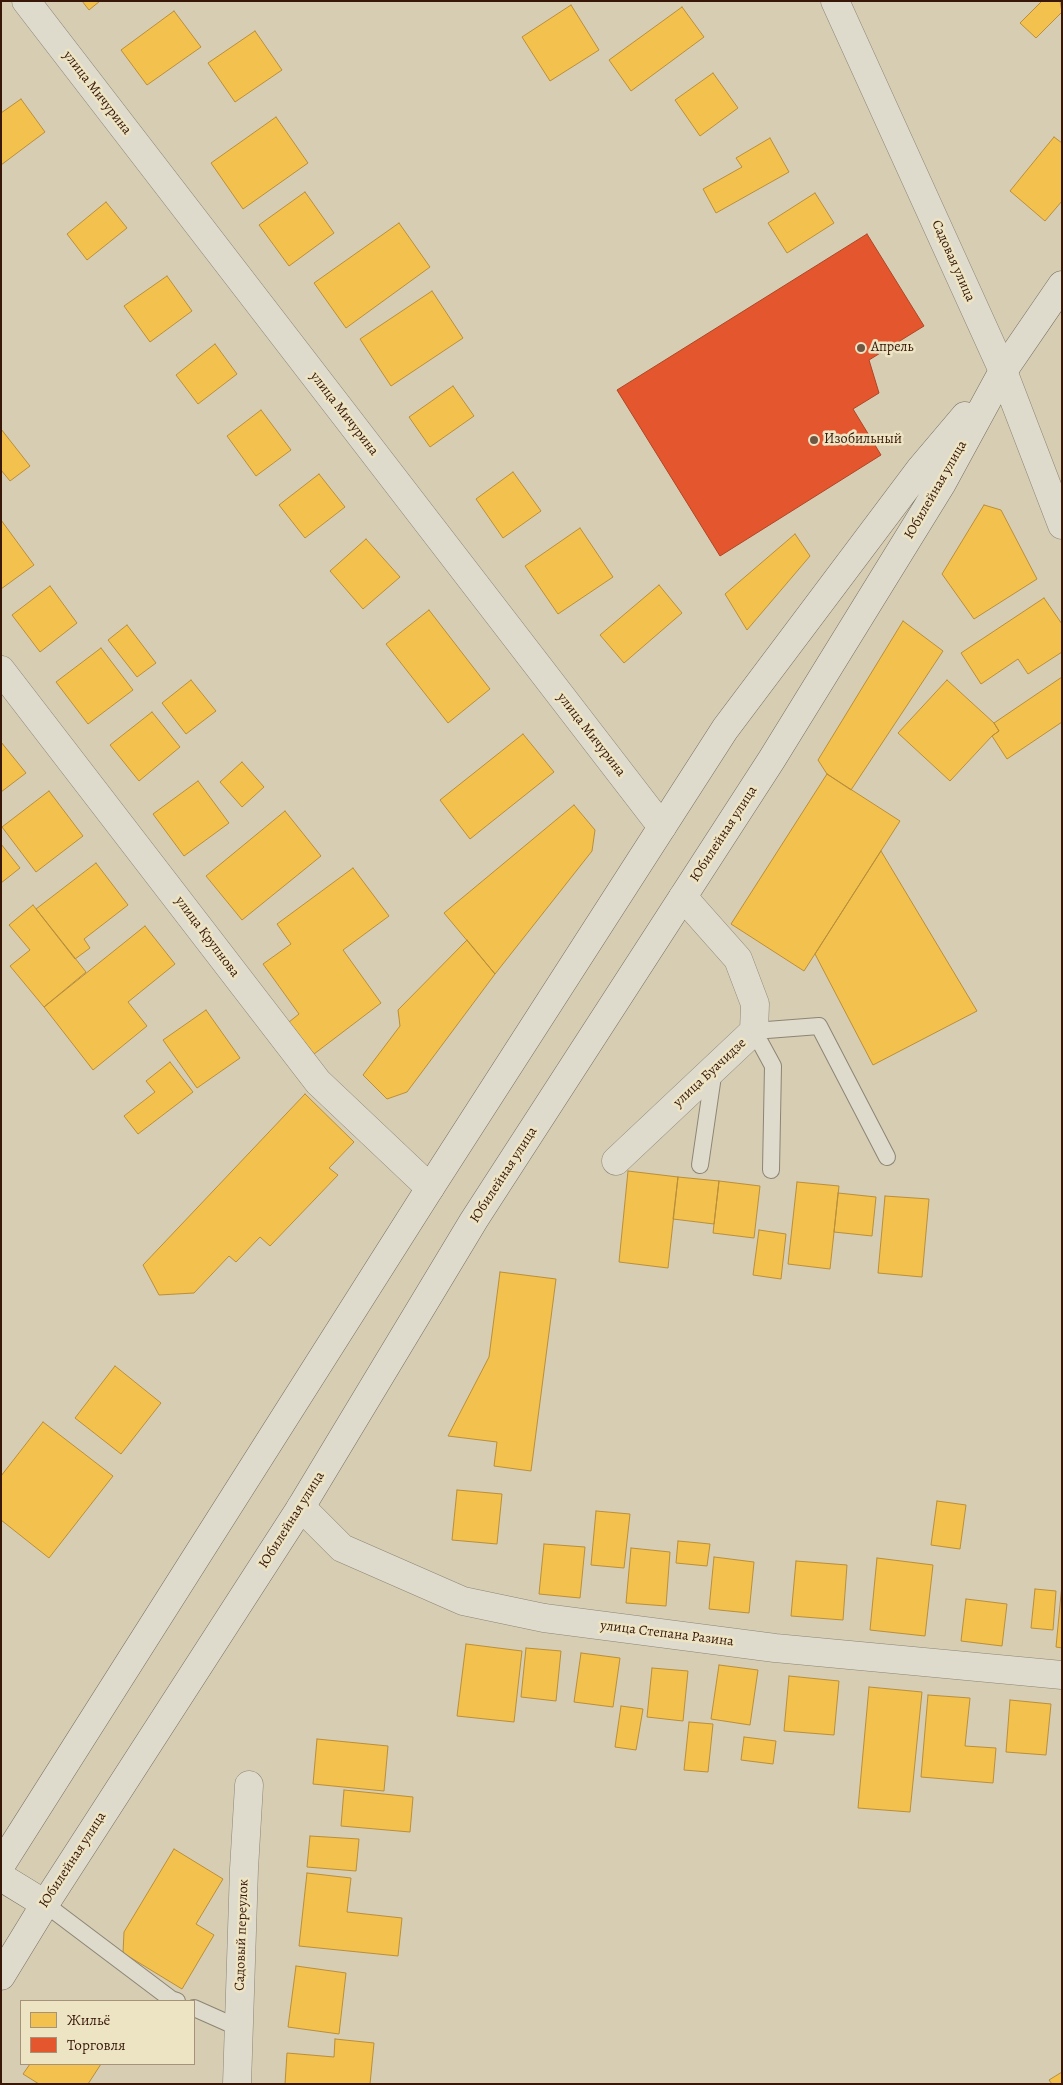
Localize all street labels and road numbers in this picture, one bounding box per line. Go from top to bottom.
street label: улица Мичурина [59,48,135,138]
street label: Садовая улица [928,218,978,304]
street label: улица Мичурина [306,369,382,459]
street label: Юбилейная улица [901,438,971,542]
street label: улица Мичурина [553,690,629,780]
street label: Юбилейная улица [687,783,761,885]
street label: улица Крупнова [171,893,243,981]
street label: улица Буачидзе [670,1035,750,1111]
street label: Юбилейная улица [467,1124,541,1226]
street label: Юбилейная улица [255,1468,329,1572]
street label: улица Степана Разина [599,1617,735,1651]
street label: Юбилейная улица [36,1809,110,1911]
street label: Садовый переулок [232,1879,252,1991]

